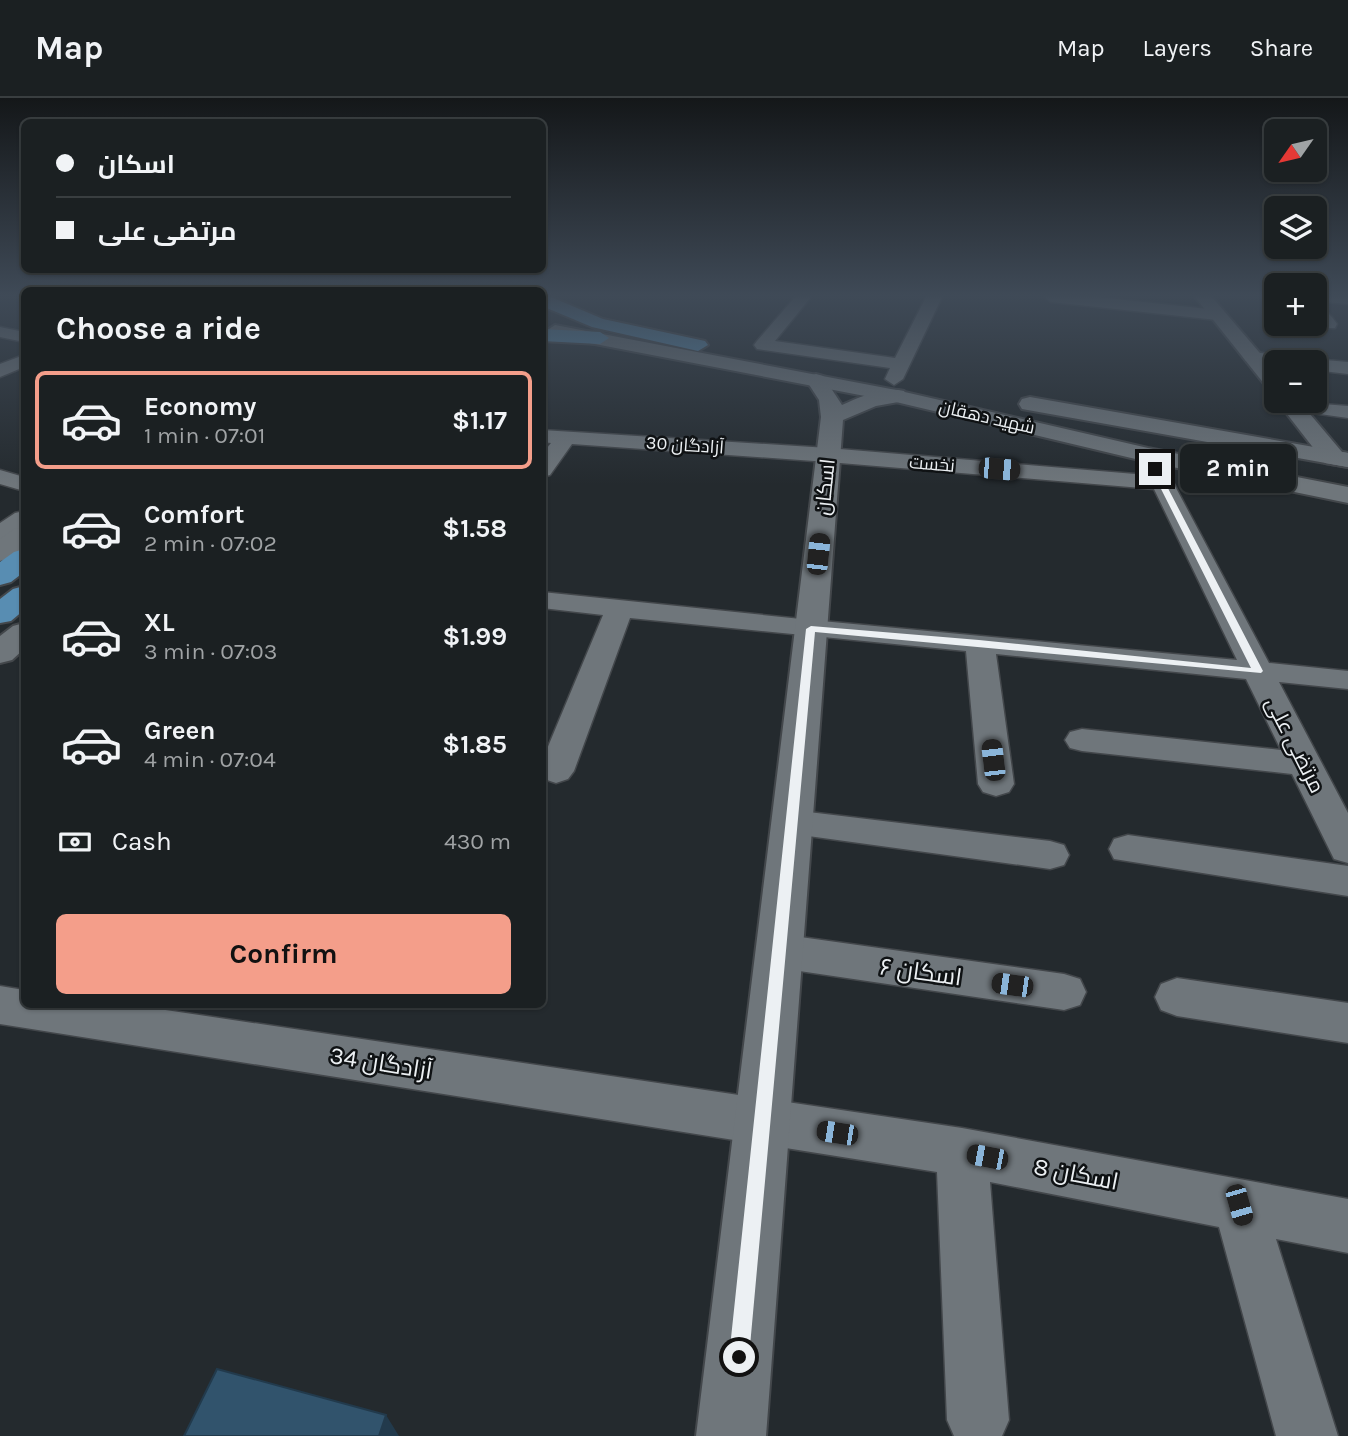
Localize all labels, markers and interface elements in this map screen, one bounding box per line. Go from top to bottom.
text: Map [35,29,103,67]
text: Map [1057,34,1105,62]
text: Layers [1143,34,1212,62]
text: Share [1250,34,1313,62]
north arrow [1264,119,1326,182]
map controls [1264,119,1327,413]
text: اسکان [98,149,175,180]
button: layers [1264,196,1327,259]
text: مرتضی علی [98,216,236,247]
button: + [1264,273,1327,336]
text: Choose a ride [56,310,261,347]
button: − [1264,350,1327,413]
icon: car [60,389,123,452]
text: Economy [144,391,256,422]
street label: شهید دهقان [937,395,1037,439]
text: $1.17 [452,405,507,436]
text: 1 min · 07:01 [144,422,265,449]
street label: آزادگان 30 [645,431,725,459]
callout: 2 min [1180,444,1295,494]
street label: نخست [908,451,956,477]
route end [1139,453,1171,485]
text: 2 min [1206,455,1270,482]
street label: اسکان [810,457,841,517]
car [978,457,1021,481]
icon: car [60,497,123,560]
text: Comfort [144,499,245,530]
text: $1.58 [442,513,507,544]
text: 2 min · 07:02 [144,530,277,557]
car [806,532,831,576]
icon: car [60,605,123,668]
text: XL [144,607,175,638]
text: $1.99 [443,621,507,652]
text: 3 min · 07:03 [144,638,277,665]
street label: مرتضی علی [1260,693,1329,797]
icon: car [60,713,123,776]
text: Green [144,715,216,746]
text: $1.85 [442,729,507,760]
car [981,738,1006,782]
text: 4 min · 07:04 [144,746,276,773]
icon: cash [56,823,94,861]
text: Cash [112,826,172,857]
text: 430 m [444,828,511,855]
button: Confirm [56,914,511,994]
street label: اسکان ۶ [878,952,964,992]
car [990,972,1035,998]
street label: آزادگان 34 [328,1041,435,1085]
car [815,1119,860,1147]
car [965,1143,1010,1171]
street label: اسکان 8 [1031,1152,1121,1196]
car [1224,1182,1255,1228]
route start [723,1341,755,1373]

